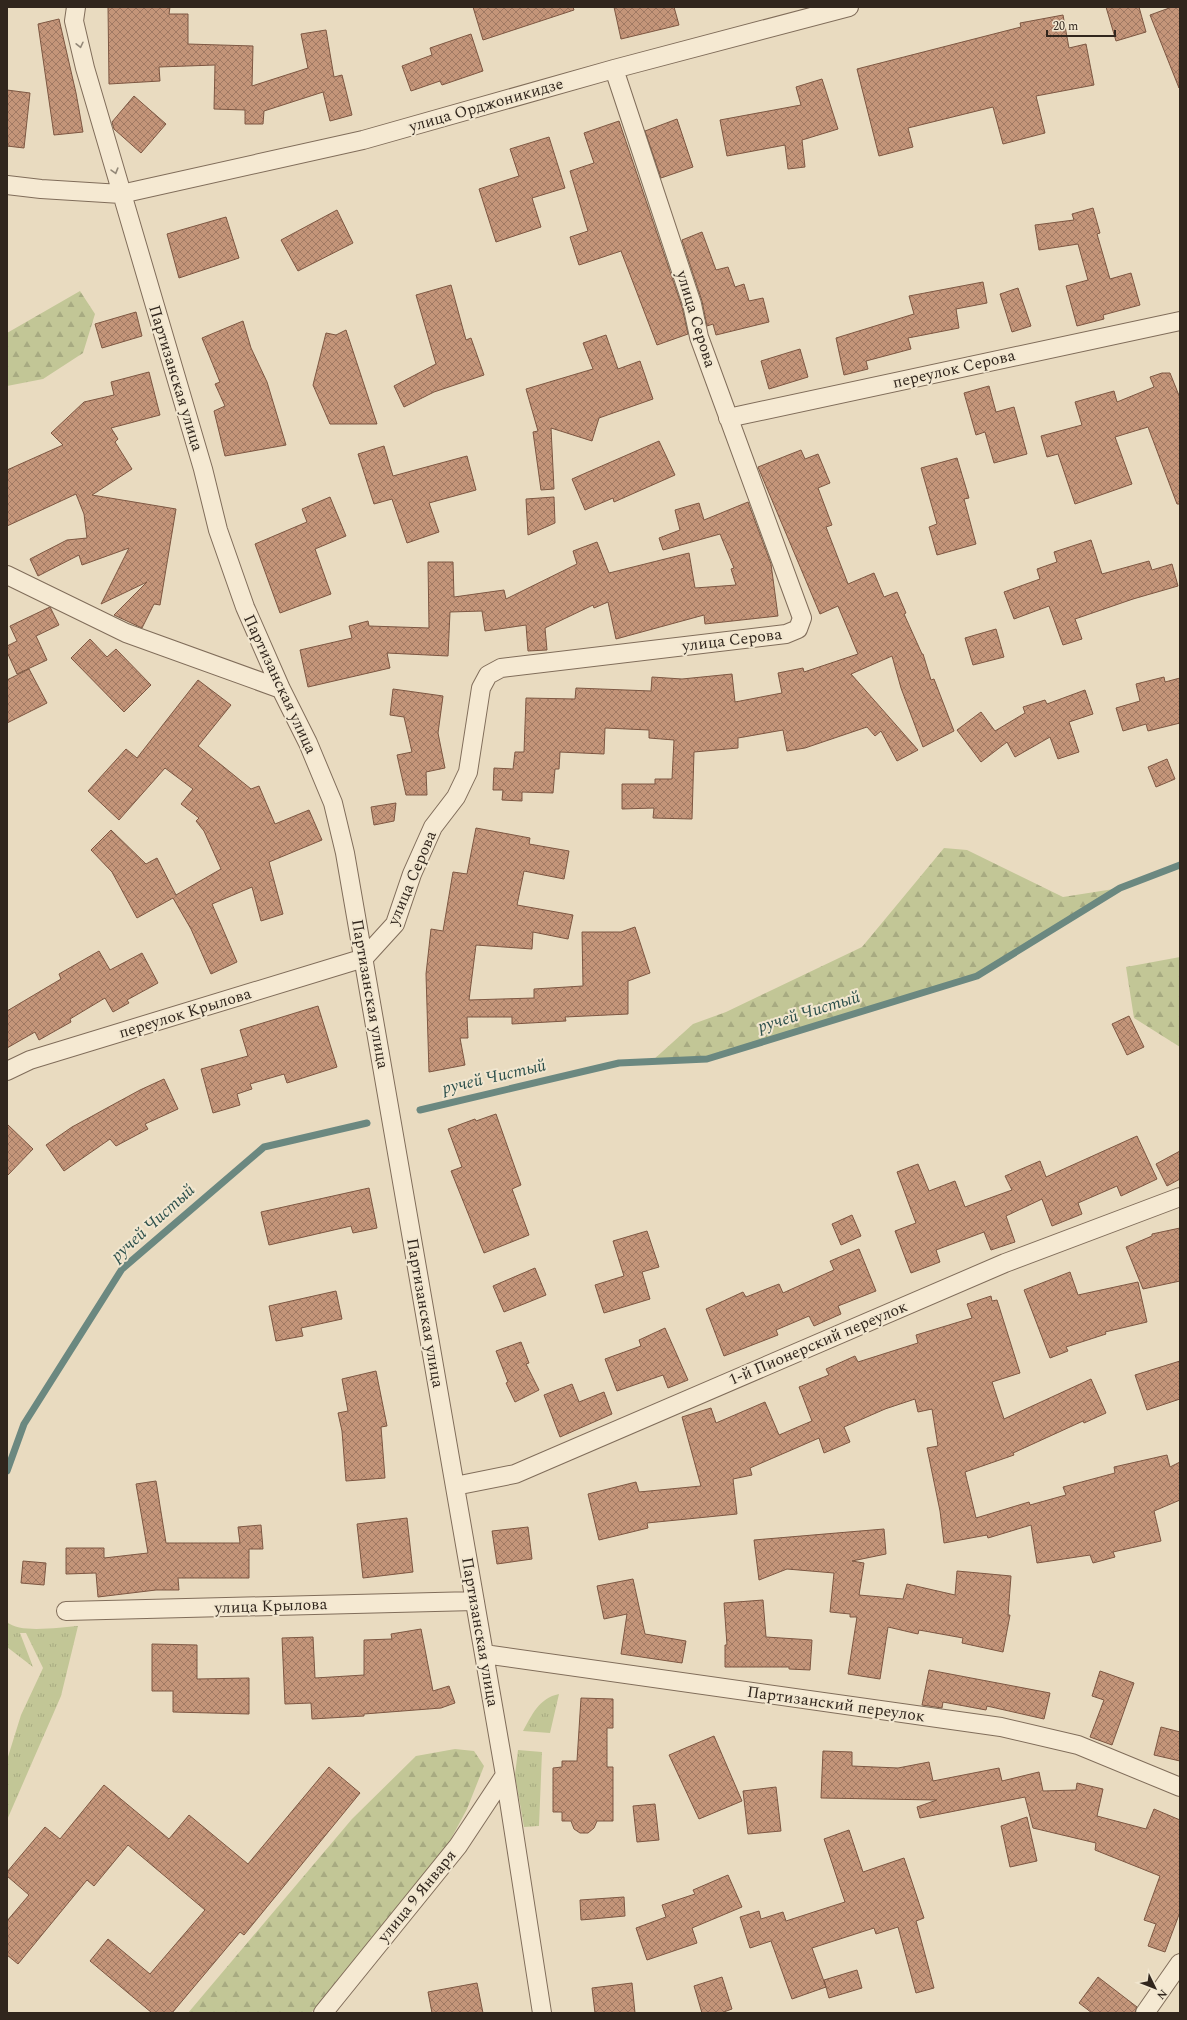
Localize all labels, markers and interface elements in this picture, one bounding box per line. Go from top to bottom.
scale bar [1047,12,1115,38]
text: 20 m [1053,17,1078,36]
one-way arrow [75,42,83,48]
street label: улица Орджоникидзе [405,71,566,139]
one-way arrow [110,167,118,174]
street label: улица Серова [670,266,722,371]
street label: Партизанская улица [142,302,210,454]
street label: переулок Серова [890,343,1018,395]
street label: Партизанская улица [237,610,323,758]
street label: улица Серова [680,622,784,658]
street label: улица Серова [381,827,443,930]
street label: Партизанская улица [345,917,395,1071]
street label: переулок Крылова [116,981,255,1045]
water label: ручей Чистый [754,984,864,1040]
water label: ручей Чистый [438,1052,549,1102]
water label: ручей Чистый [104,1178,201,1269]
street label: Партизанская улица [400,1236,450,1390]
street label: 1-й Пионерский переулок [725,1294,911,1392]
street label: Партизанская улица [455,1555,505,1709]
street label: улица Крылова [213,1592,328,1620]
street label: Партизанский переулок [745,1680,927,1728]
street label: улица 9 Января [371,1844,462,1948]
north arrow [1135,1968,1175,2008]
text: N [1153,1985,1171,2004]

